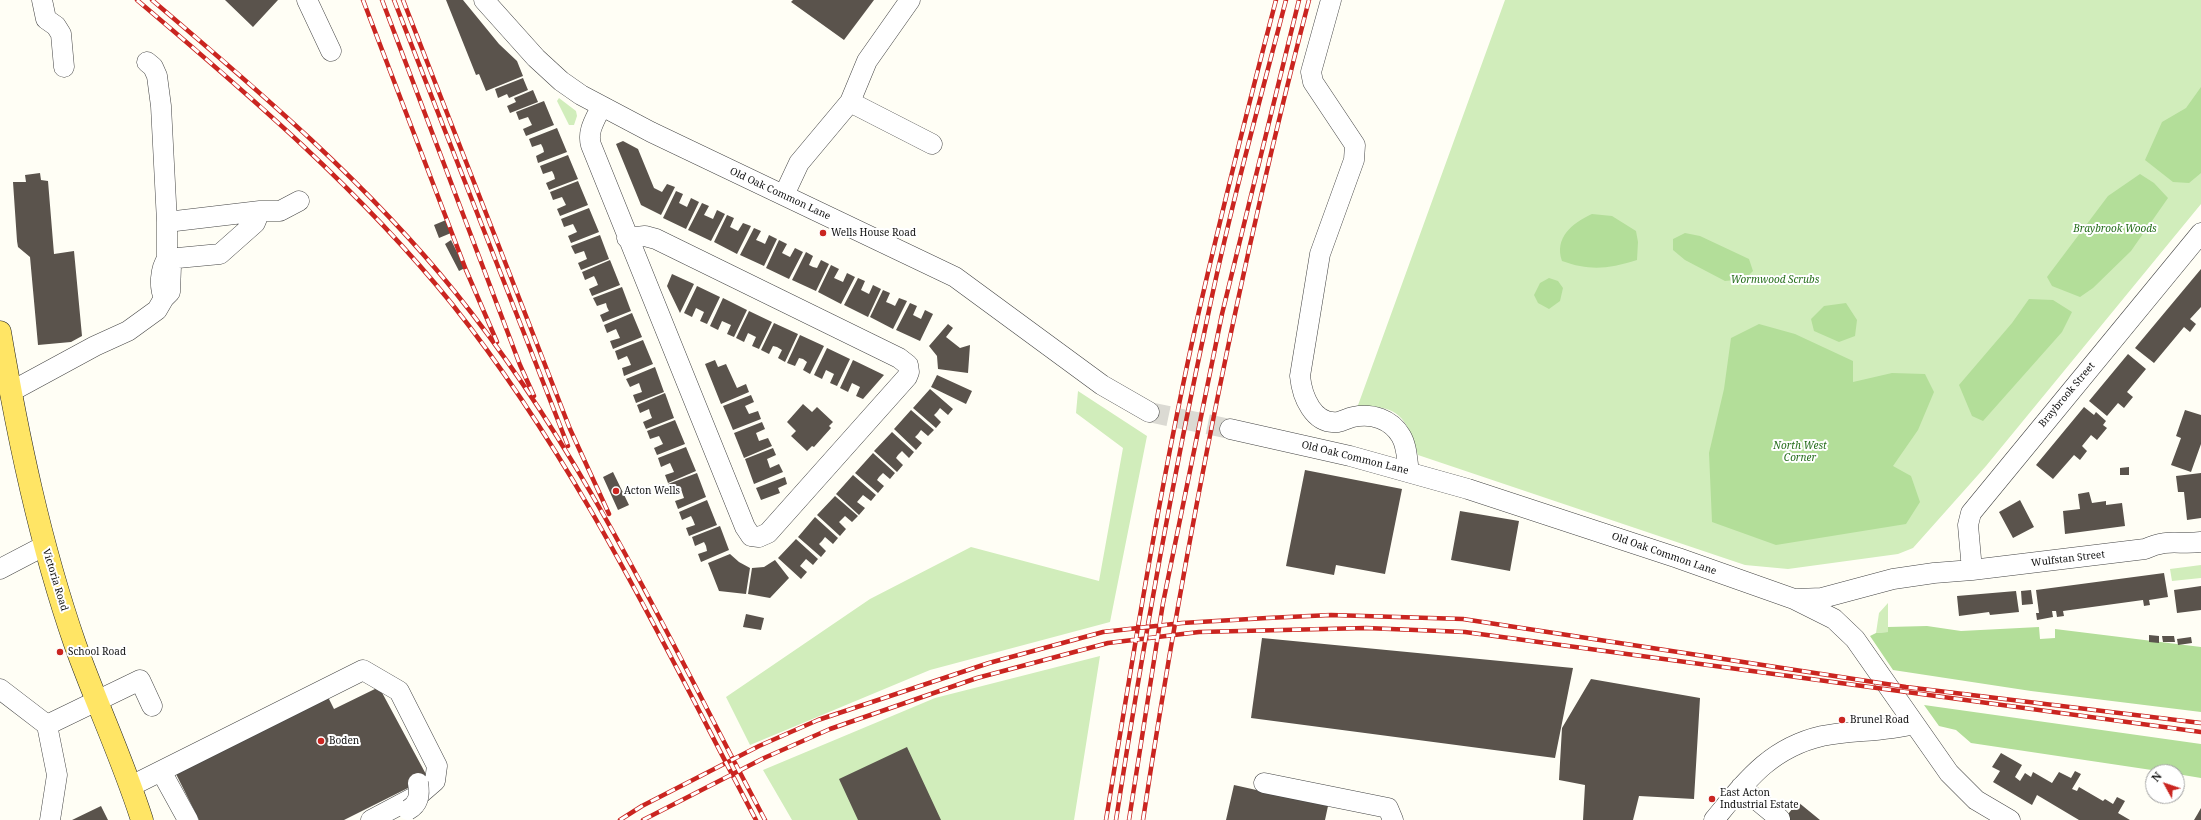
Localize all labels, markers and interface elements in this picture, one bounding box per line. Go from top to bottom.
street label: Old Oak Common Lane [728,165,832,223]
park label: Braybrook Woods [2073,223,2157,235]
place label: Wells House Road [831,227,916,239]
marker: Wells House Road [818,228,828,238]
park label: Wormwood Scrubs [1731,274,1819,286]
street label: Braybrook Street [2036,360,2098,430]
street label: Old Oak Common Lane [1300,439,1410,477]
park label: North West Corner [1773,440,1827,464]
place label: Acton Wells [624,485,680,497]
marker: Acton Wells [611,486,621,496]
street label: Old Oak Common Lane [1610,530,1718,578]
street label: Victoria Road [40,547,70,613]
street label: Wulfstan Street [2030,549,2106,569]
place label: School Road [68,646,126,658]
marker: School Road [55,647,65,657]
place label: Brunel Road [1850,714,1909,726]
marker: Brunel Road [1837,715,1847,725]
place label: Boden [329,735,359,747]
marker: Boden [316,736,326,746]
north arrow [2145,764,2185,804]
text: N [2148,768,2165,785]
place label: East Acton Industrial Estate [1720,787,1799,810]
marker: East Acton Industrial Estate [1707,794,1717,804]

